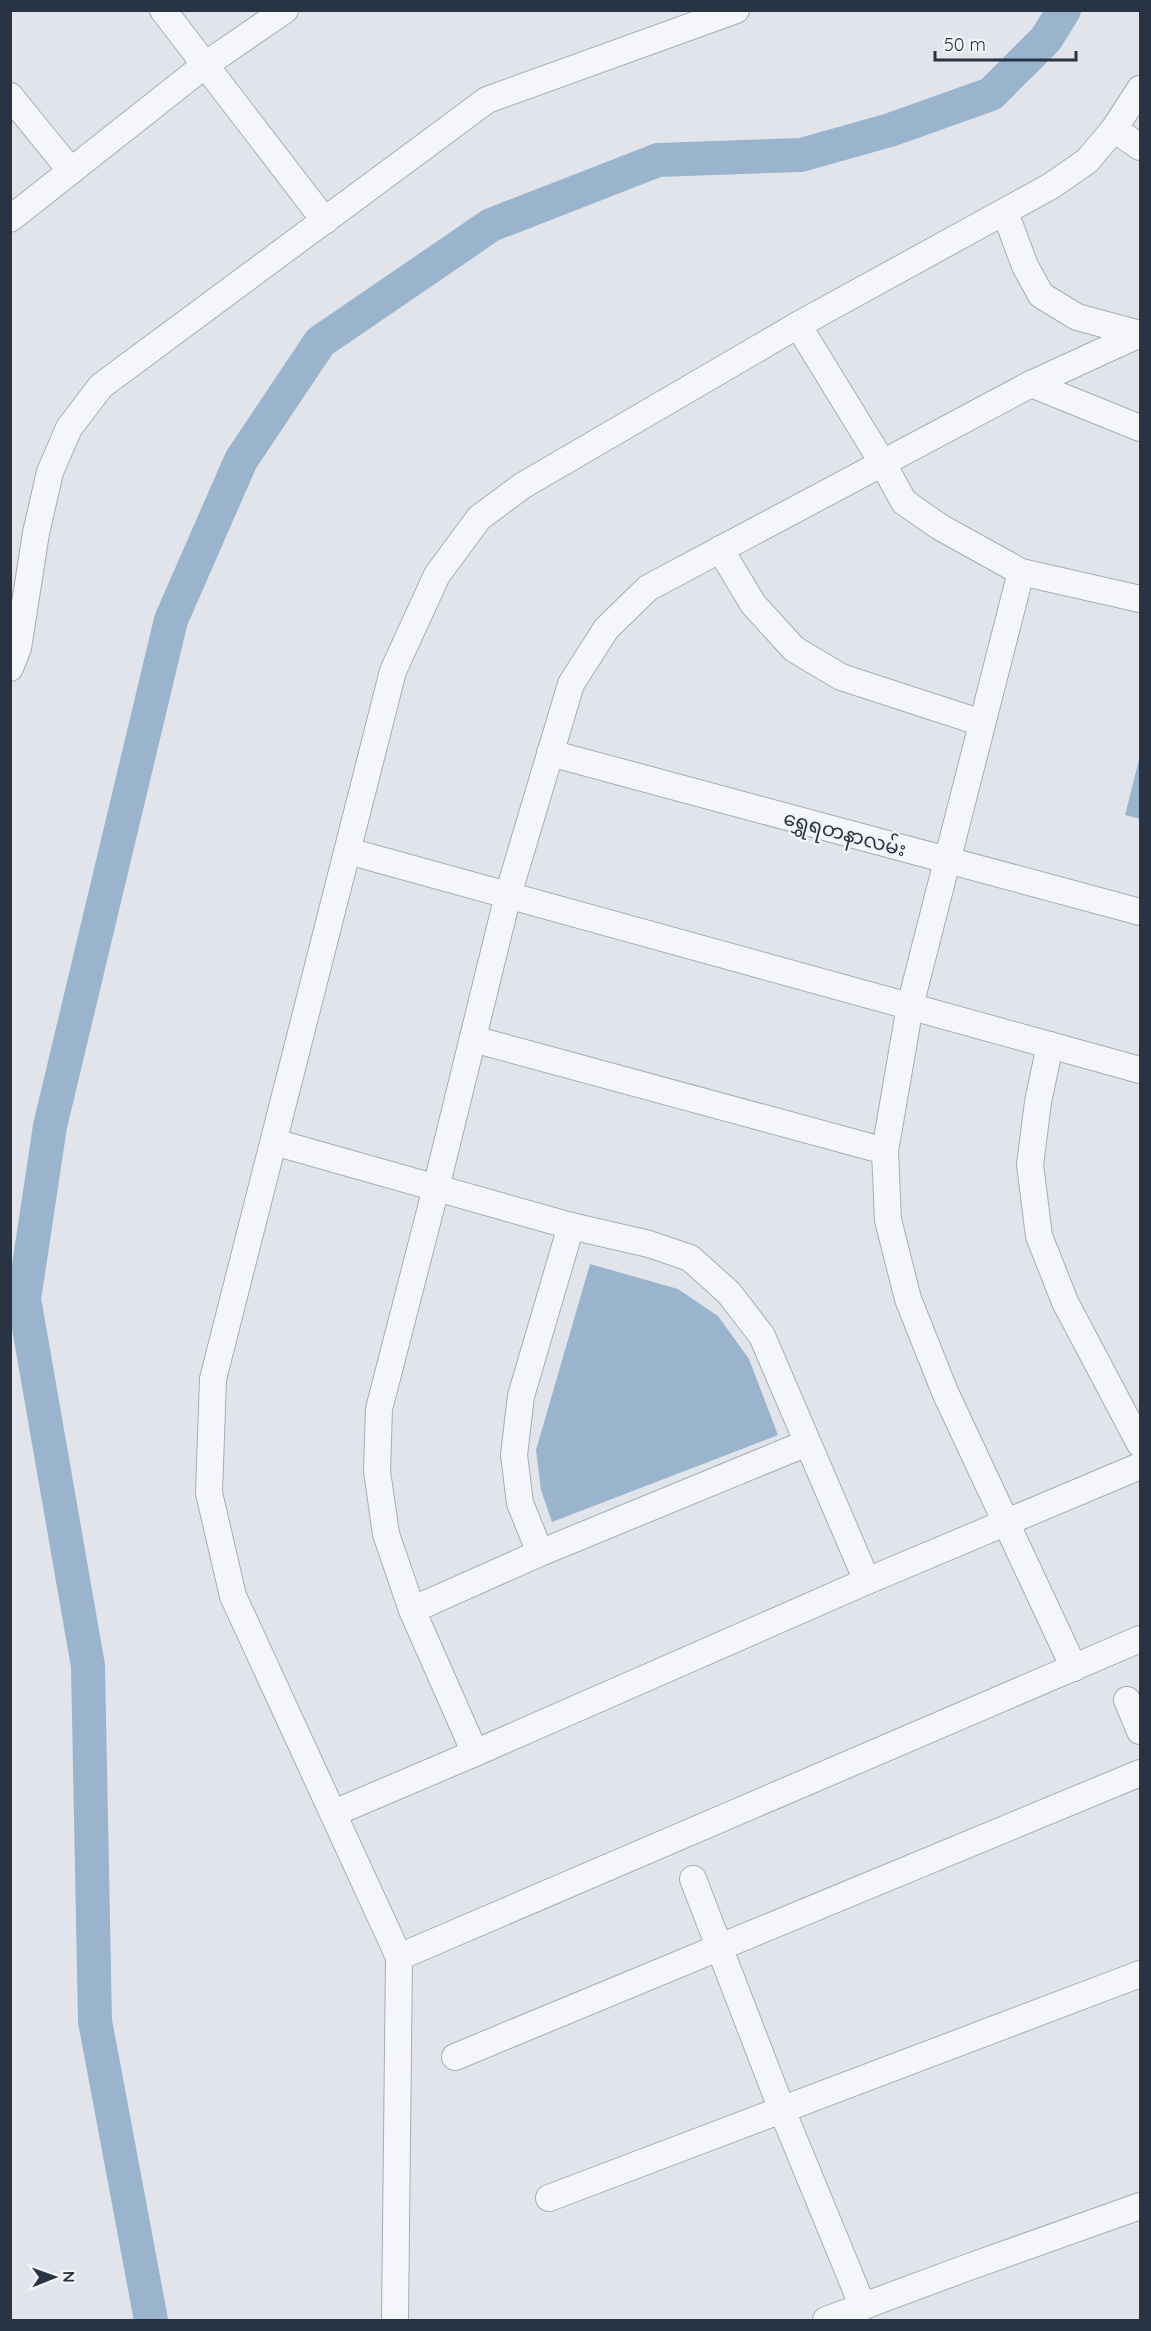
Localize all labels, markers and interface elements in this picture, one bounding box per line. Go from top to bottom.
scale bar [935,24,1076,62]
text: 50 m [944,33,986,56]
street label: ရွှေရတနာလမ်း [780,804,909,865]
north arrow [24,2247,84,2307]
text: N [59,2271,79,2283]

